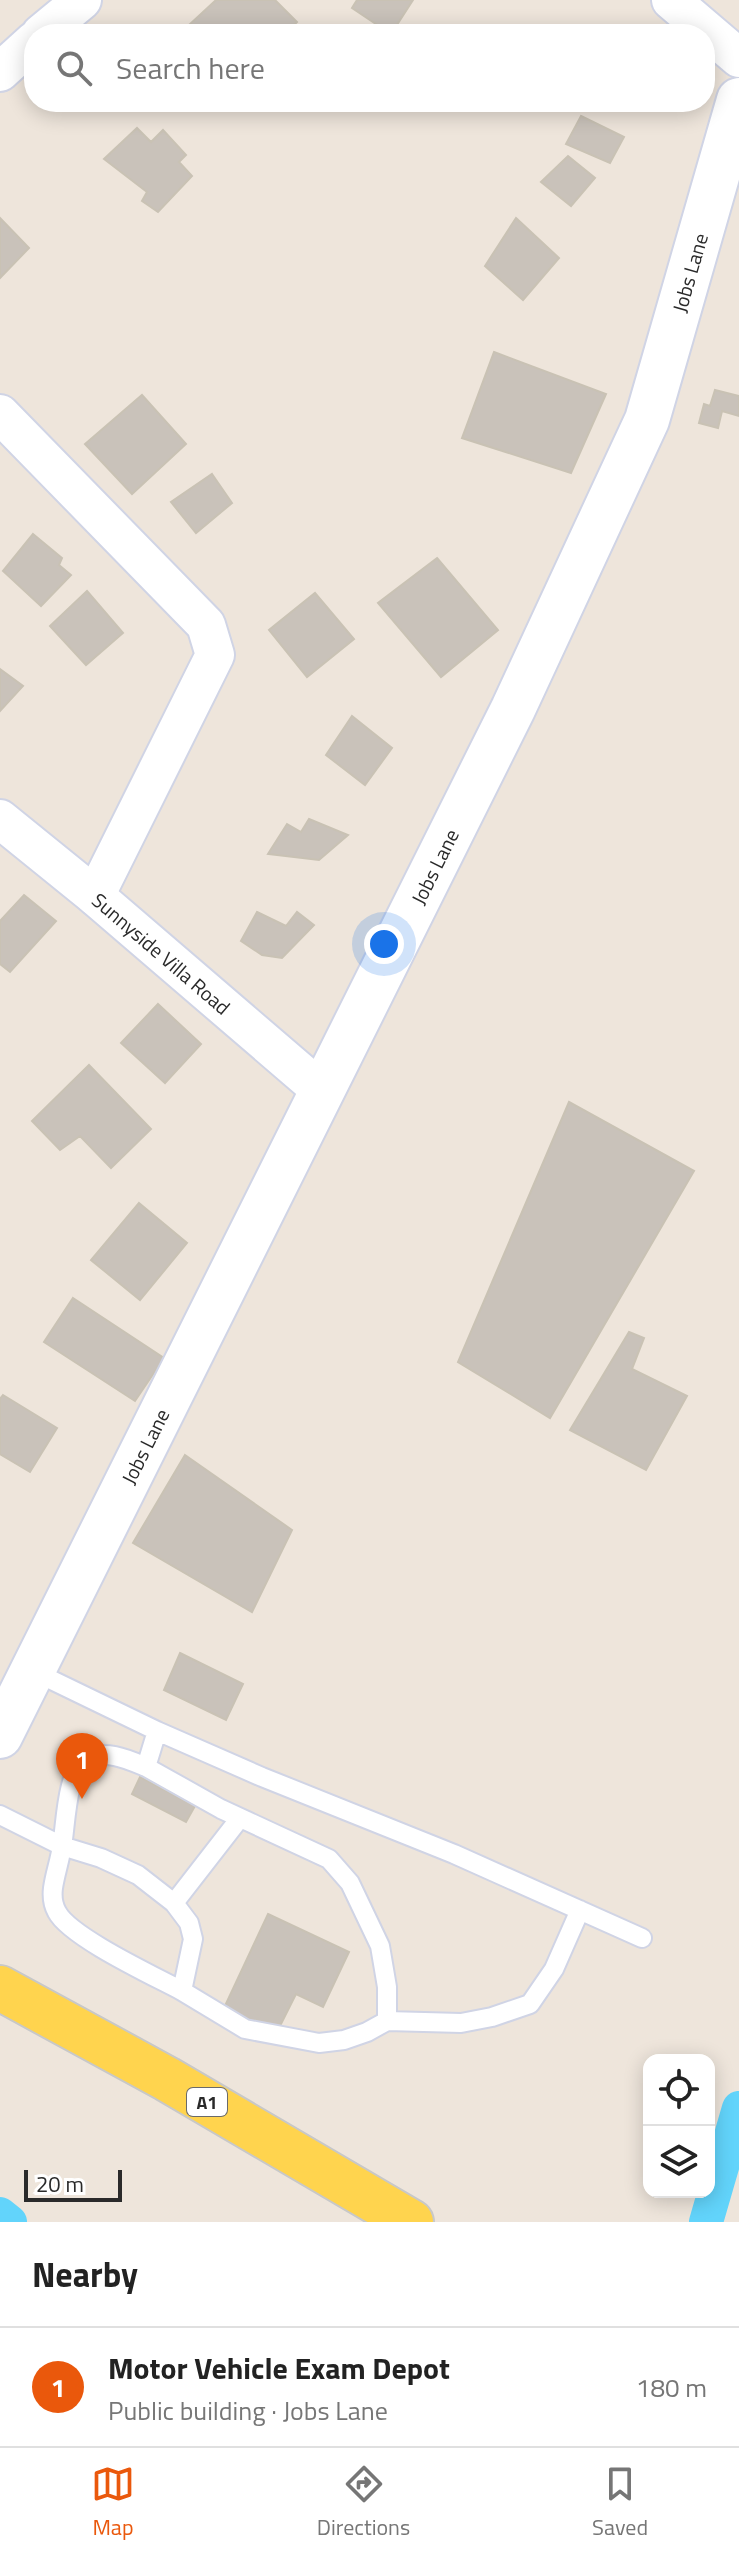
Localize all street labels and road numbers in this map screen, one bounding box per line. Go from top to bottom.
street label: Jobs Lane [663,229,715,316]
street label: Jobs Lane [402,823,466,910]
street label: Sunnyside Villa Road [85,885,238,1022]
street label: Jobs Lane [113,1403,177,1489]
road number: A1 [187,2088,227,2116]

